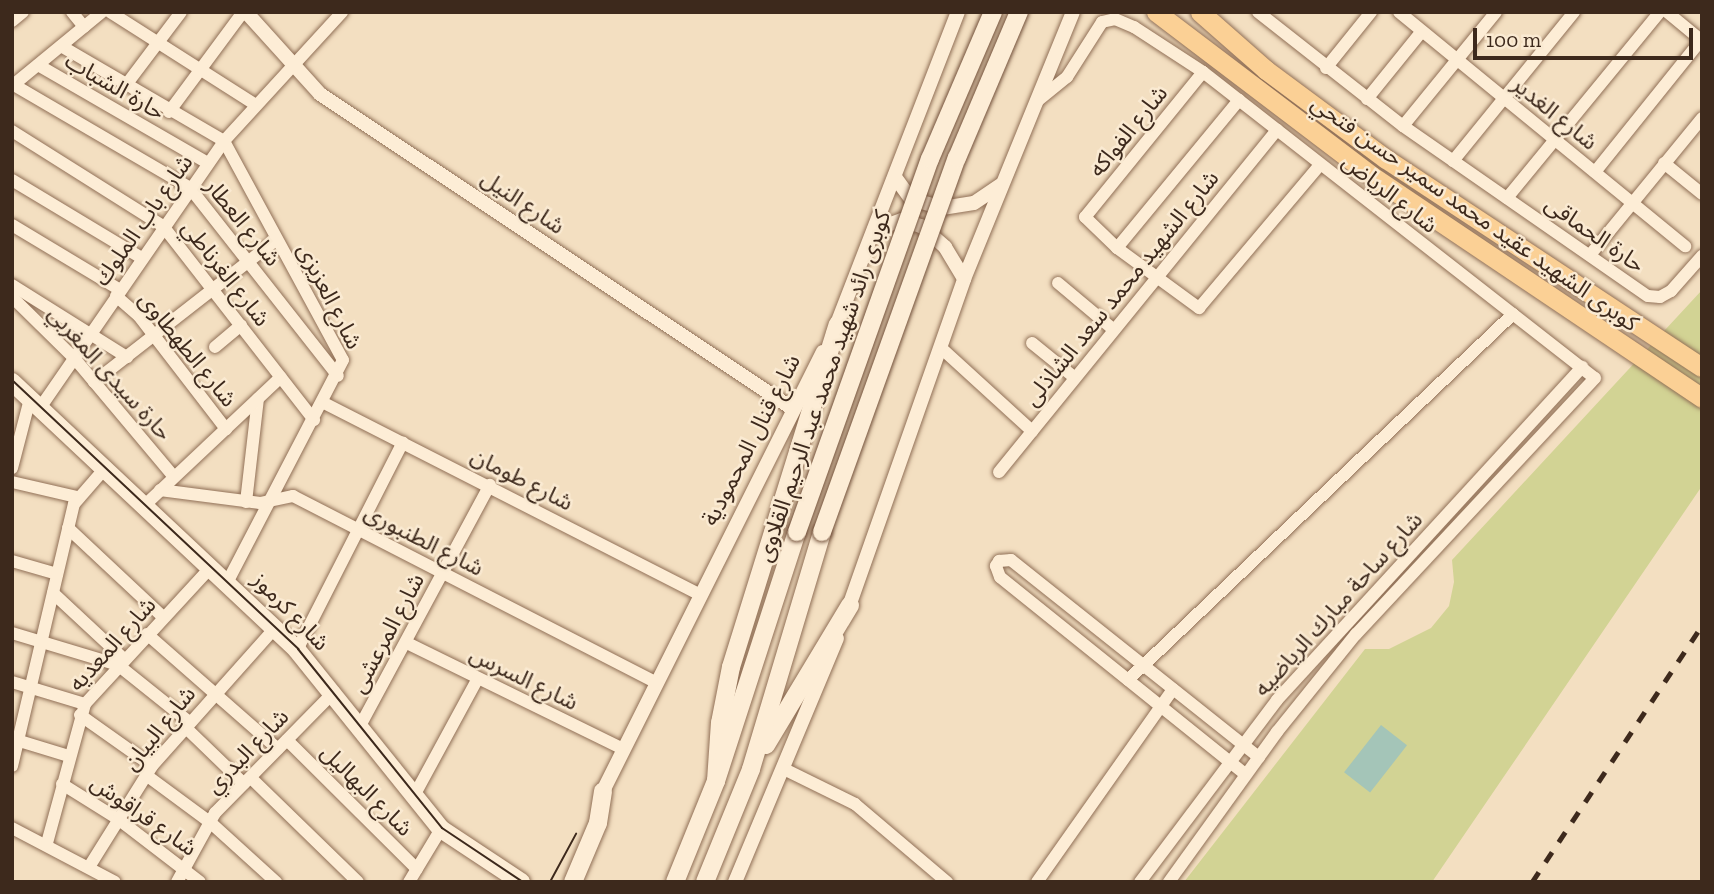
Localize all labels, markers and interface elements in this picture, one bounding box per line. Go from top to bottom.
scale bar [1476,14,1696,58]
text: 100 m [1486,27,1541,52]
street label: حارة الشباب [60,46,170,126]
street label: شارع الغدير [1507,70,1603,156]
street label: شارع الفواكه [1083,80,1173,182]
street label: كوبرى الشهيد عقيد محمد سمير حسن فتحي [1306,89,1644,337]
street label: شارع الرياض [1337,147,1443,239]
street label: شارع باب الملوك [88,149,198,291]
street label: شارع النيل [476,164,570,240]
street label: شارع الشهيد محمد سعد الشاذلى [1017,165,1225,411]
street label: شارع العطار [199,173,287,271]
street label: حارة الحماقى [1540,190,1650,278]
street label: كوبرى رائد شهيد محمد عبد الرحيم القلاوى [750,207,896,565]
street label: شارع الغرناطي [176,214,276,332]
street label: شارع العزيزى [292,238,368,354]
street label: شارع الطهطاوى [133,286,243,412]
street label: حارة سيدى المغربي [42,300,178,446]
street label: شارع قنال المحمودية [696,350,806,530]
street label: شارع طومان [466,442,578,516]
street label: شارع الطنبورى [360,498,488,582]
street label: شارع ساحة مبارك الرياضيه [1248,506,1428,702]
street label: شارع كرموز [247,566,335,656]
street label: شارع المرعشى [344,569,430,697]
street label: شارع المعديه [63,591,161,697]
street label: شارع السرس [465,640,583,716]
street label: شارع البيان [117,680,201,776]
street label: شارع البدري [200,703,294,799]
street label: شارع البهاليل [315,738,419,842]
street label: شارع قراقوش [86,768,202,862]

